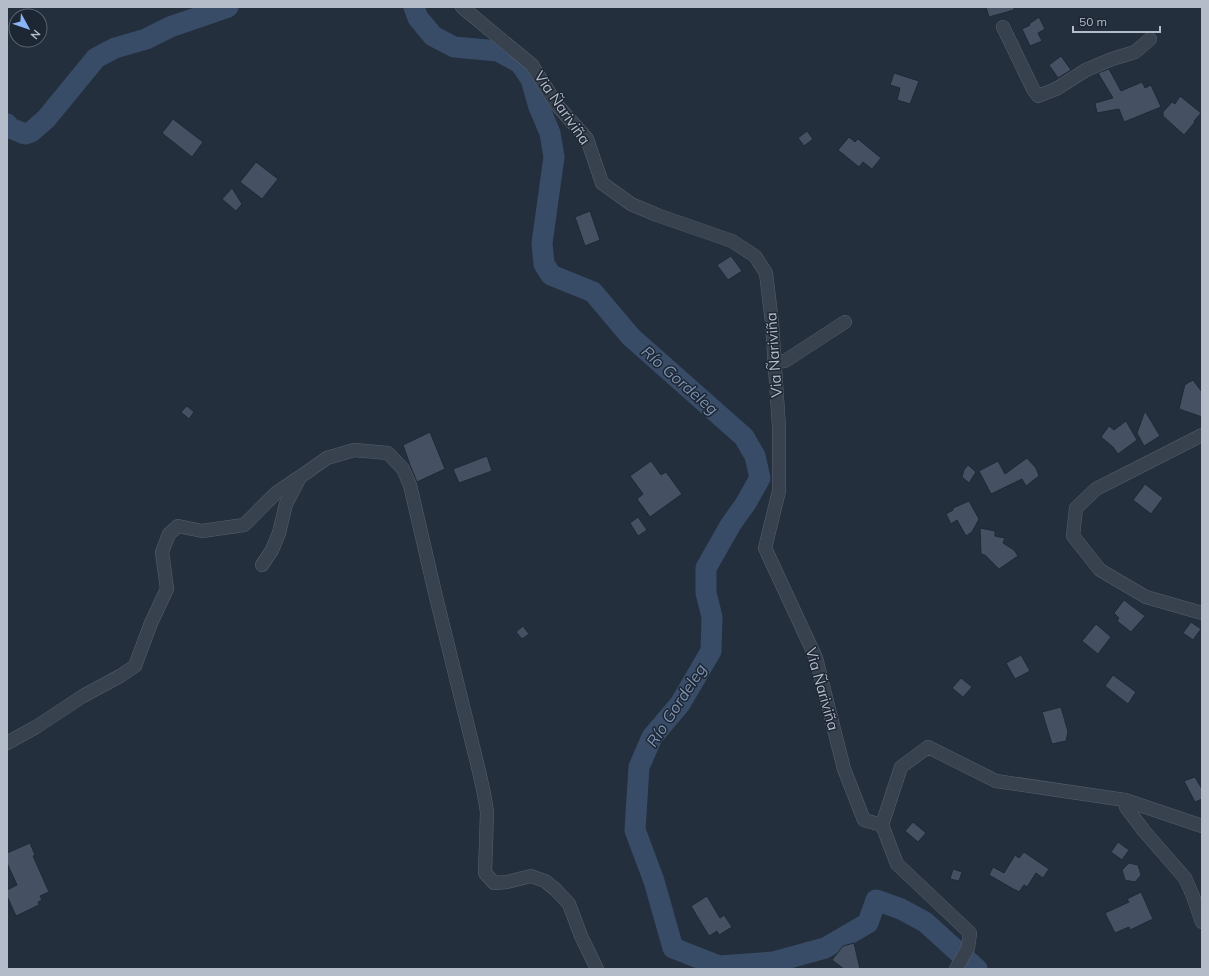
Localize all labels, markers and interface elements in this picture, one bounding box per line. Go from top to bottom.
north arrow [8,8,48,48]
scale bar [1073,8,1160,34]
text: 50 m [1079,14,1107,29]
text: N [28,27,44,42]
street label: Via Ñariviña [530,67,595,148]
street label: Via Ñariviña [761,312,786,398]
water label: Río Gordeleg [638,341,723,419]
street label: Via Ñariviña [802,645,843,733]
water label: Río Gordeleg [642,659,710,750]

